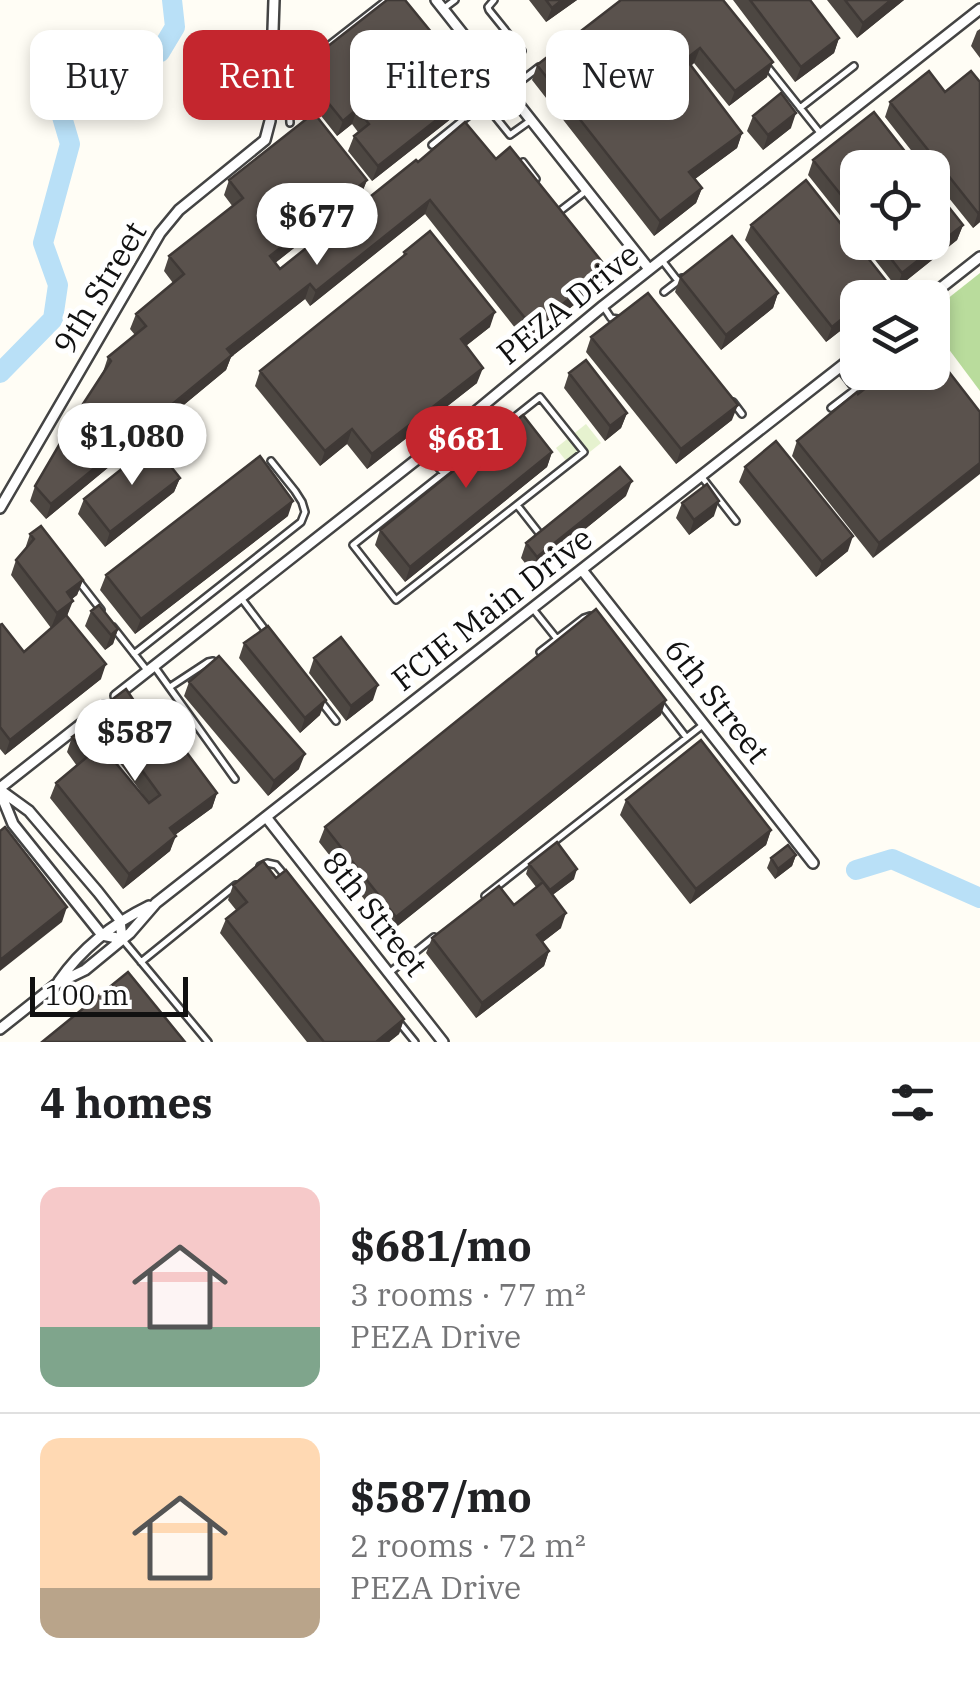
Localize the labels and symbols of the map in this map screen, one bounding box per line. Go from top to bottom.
pin: $677 [258,183,376,268]
street label: 9th Street [43,213,155,362]
street label: PEZA Drive [488,233,647,373]
pin: $1,080 [51,403,213,488]
pin: $681 [407,406,525,491]
street label: FCIE Main Drive [383,517,600,700]
street label: 6th Street [656,629,780,772]
pin: $587 [76,699,194,784]
street label: 8th Street [314,842,438,985]
scale bar [30,972,188,1016]

